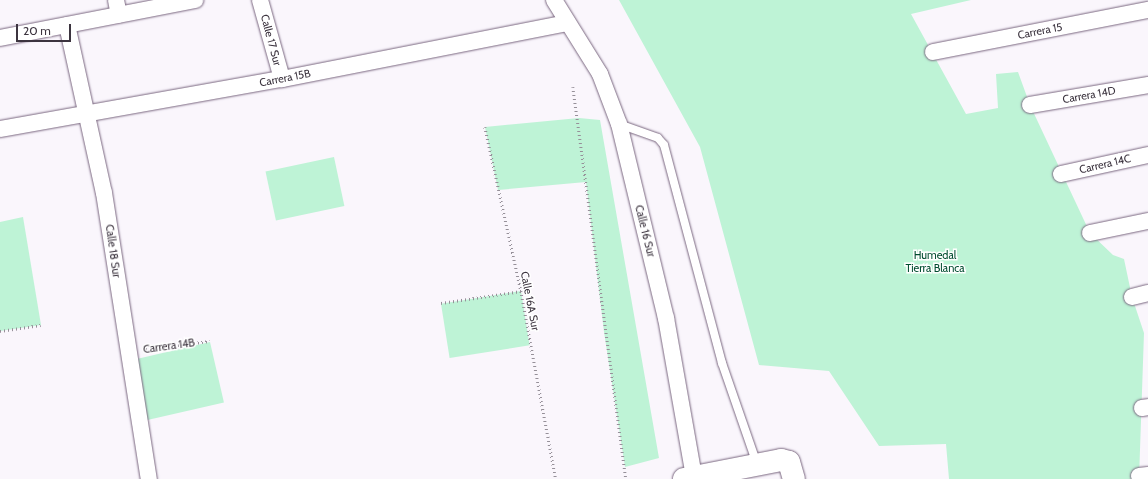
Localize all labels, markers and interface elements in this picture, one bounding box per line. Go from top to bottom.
street label: Calle 17 Sur [258,13,284,67]
scale bar [18,16,73,42]
street label: Carrera 15 [1017,20,1063,42]
text: 20 m [23,23,51,38]
street label: Carrera 15B [258,67,312,89]
street label: Carrera 14D [1061,84,1117,106]
street label: Carrera 14C [1078,152,1132,176]
street label: Calle 16 Sur [632,204,658,258]
street label: Calle 18 Sur [103,224,123,278]
park label: Humedal Tierra Blanca [905,249,965,275]
street label: Calle 16A Sur [518,270,542,332]
street label: Carrera 14B [142,336,196,356]

